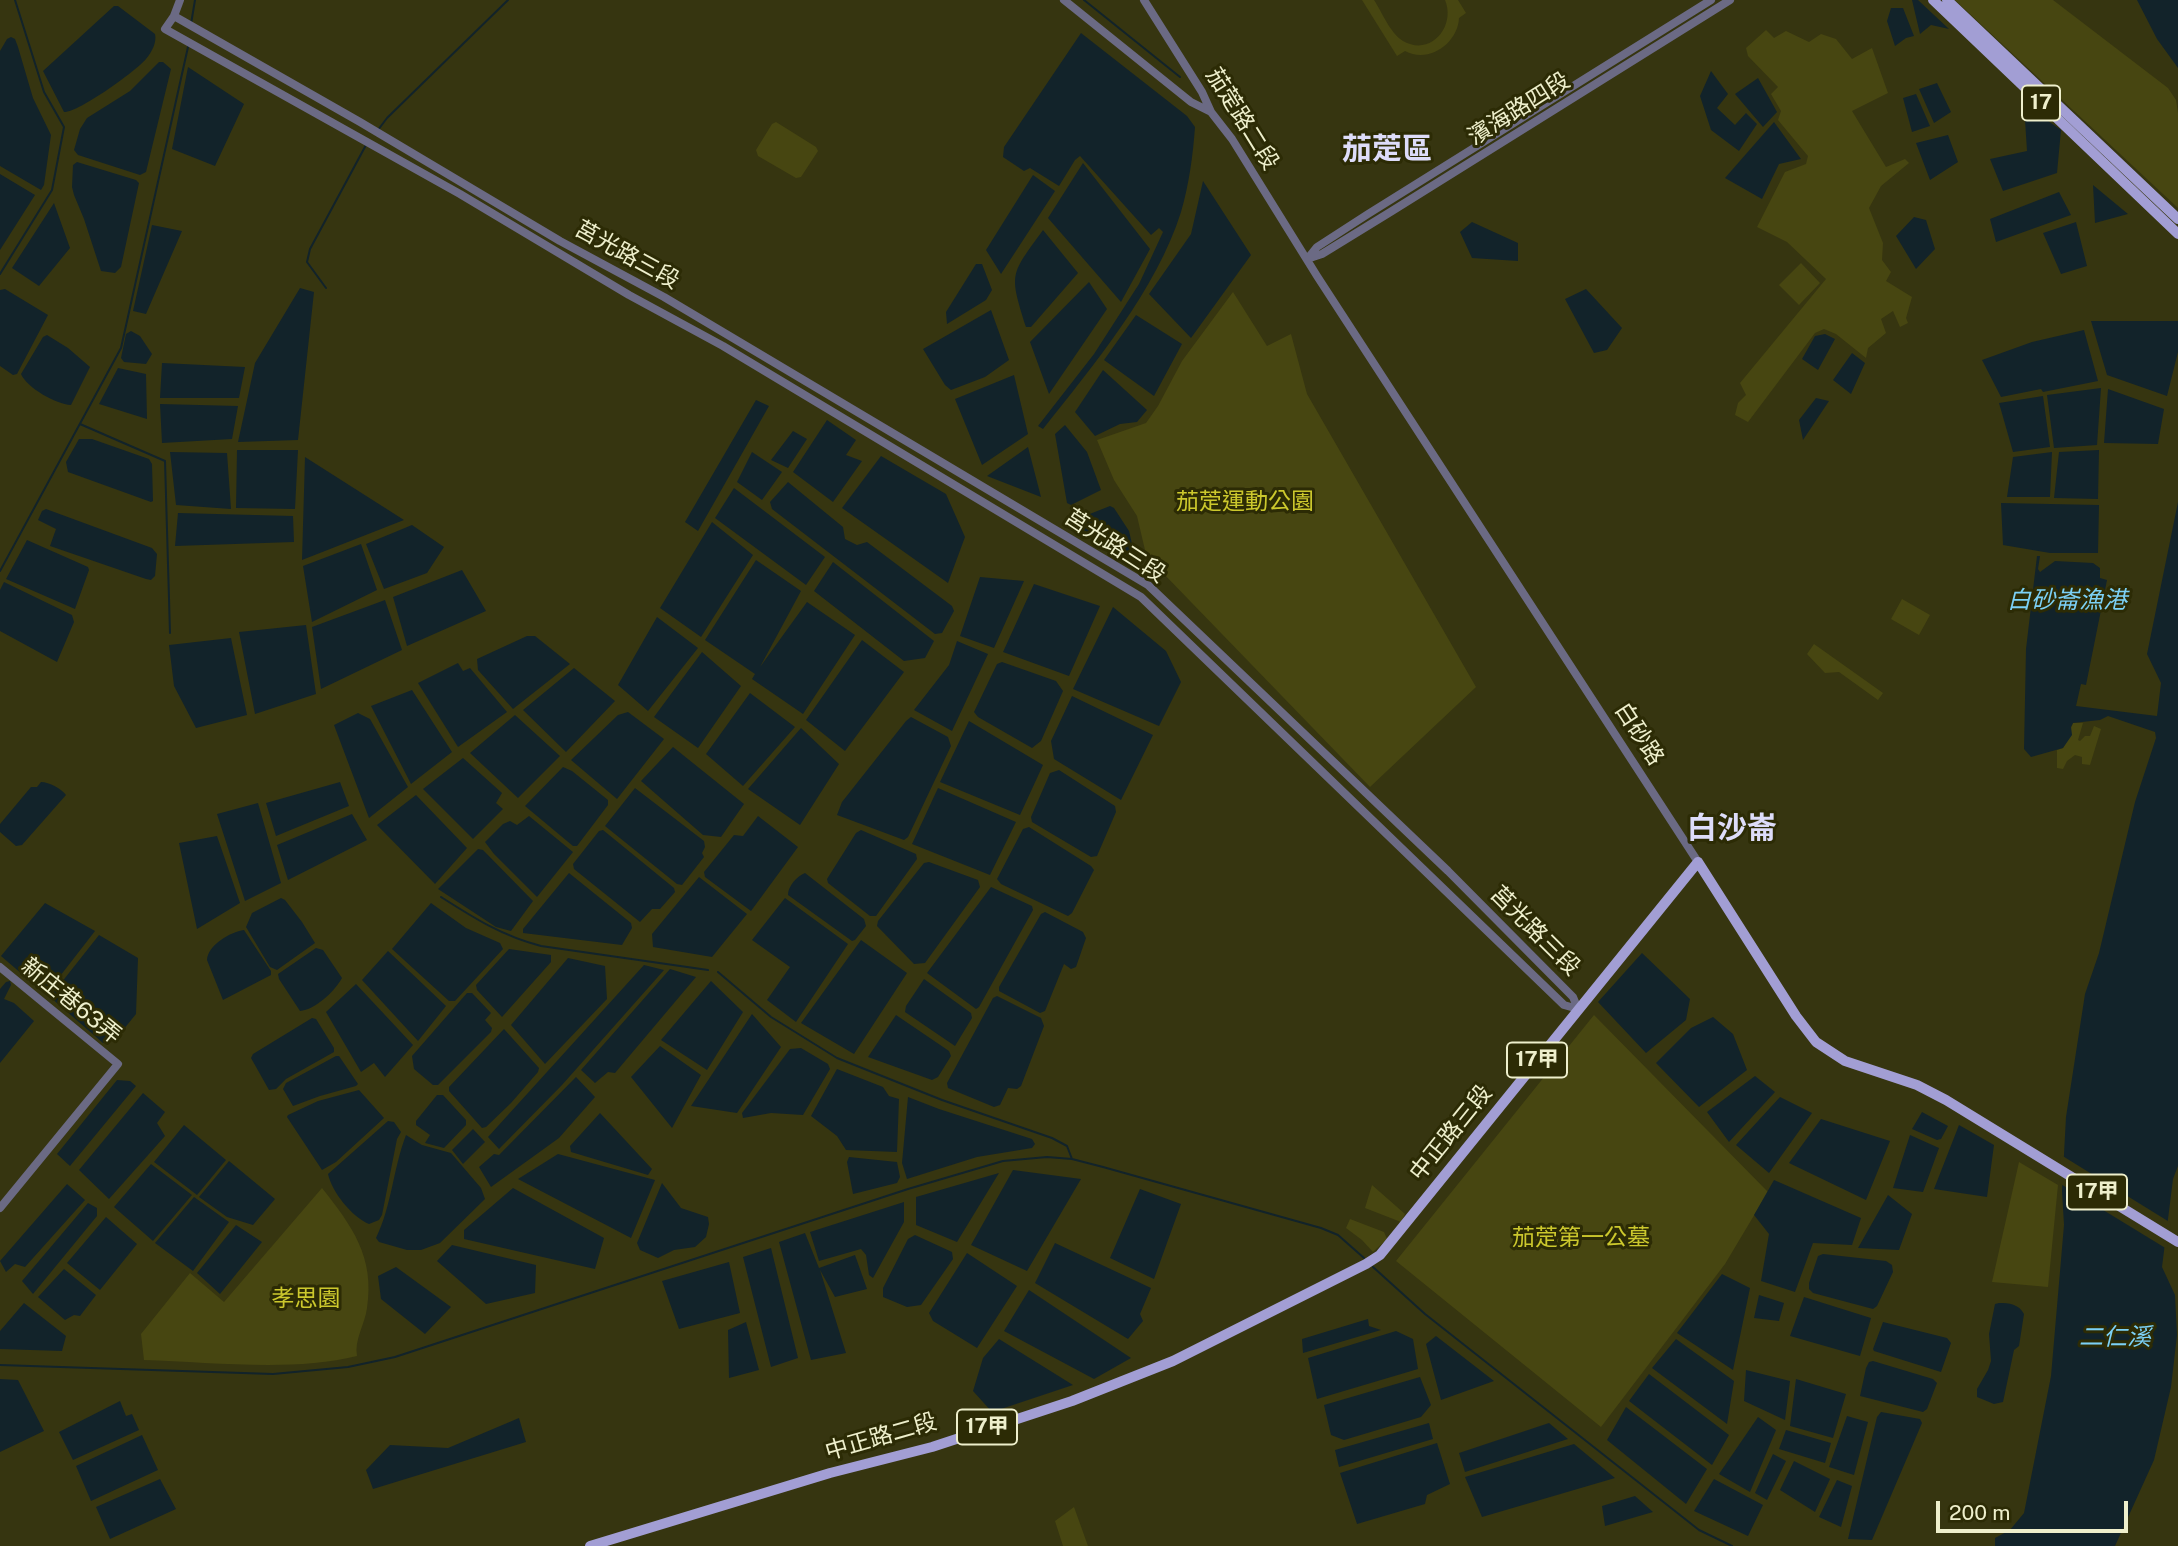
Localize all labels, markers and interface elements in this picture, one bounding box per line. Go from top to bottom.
street label: 茄萣路二段 [1200,63,1284,175]
street label: 濱海路四段 [1463,67,1575,151]
road number: 17 [2022,86,2060,120]
district label: 茄萣區 [1342,132,1432,168]
street label: 莒光路三段 [570,215,684,295]
park label: 茄萣運動公園 [1176,488,1314,516]
street label: 莒光路三段 [1059,503,1171,589]
water label: 白砂崙漁港 [2007,587,2127,615]
street label: 白砂路 [1609,698,1669,770]
district label: 白沙崙 [1687,811,1777,847]
street label: 莒光路三段 [1485,881,1585,981]
street label: 新庄巷63弄 [15,952,127,1050]
road number: 17甲 [1507,1042,1567,1078]
street label: 中正路三段 [1404,1080,1498,1186]
road number: 17甲 [2067,1174,2127,1210]
park label: 茄萣第一公墓 [1512,1224,1650,1252]
park label: 孝思園 [272,1285,340,1313]
water label: 二仁溪 [2079,1324,2151,1352]
street label: 中正路二段 [822,1408,940,1466]
road number: 17甲 [957,1410,1017,1444]
scale bar [1940,1486,2132,1530]
text: 200 m [1949,1500,2010,1525]

